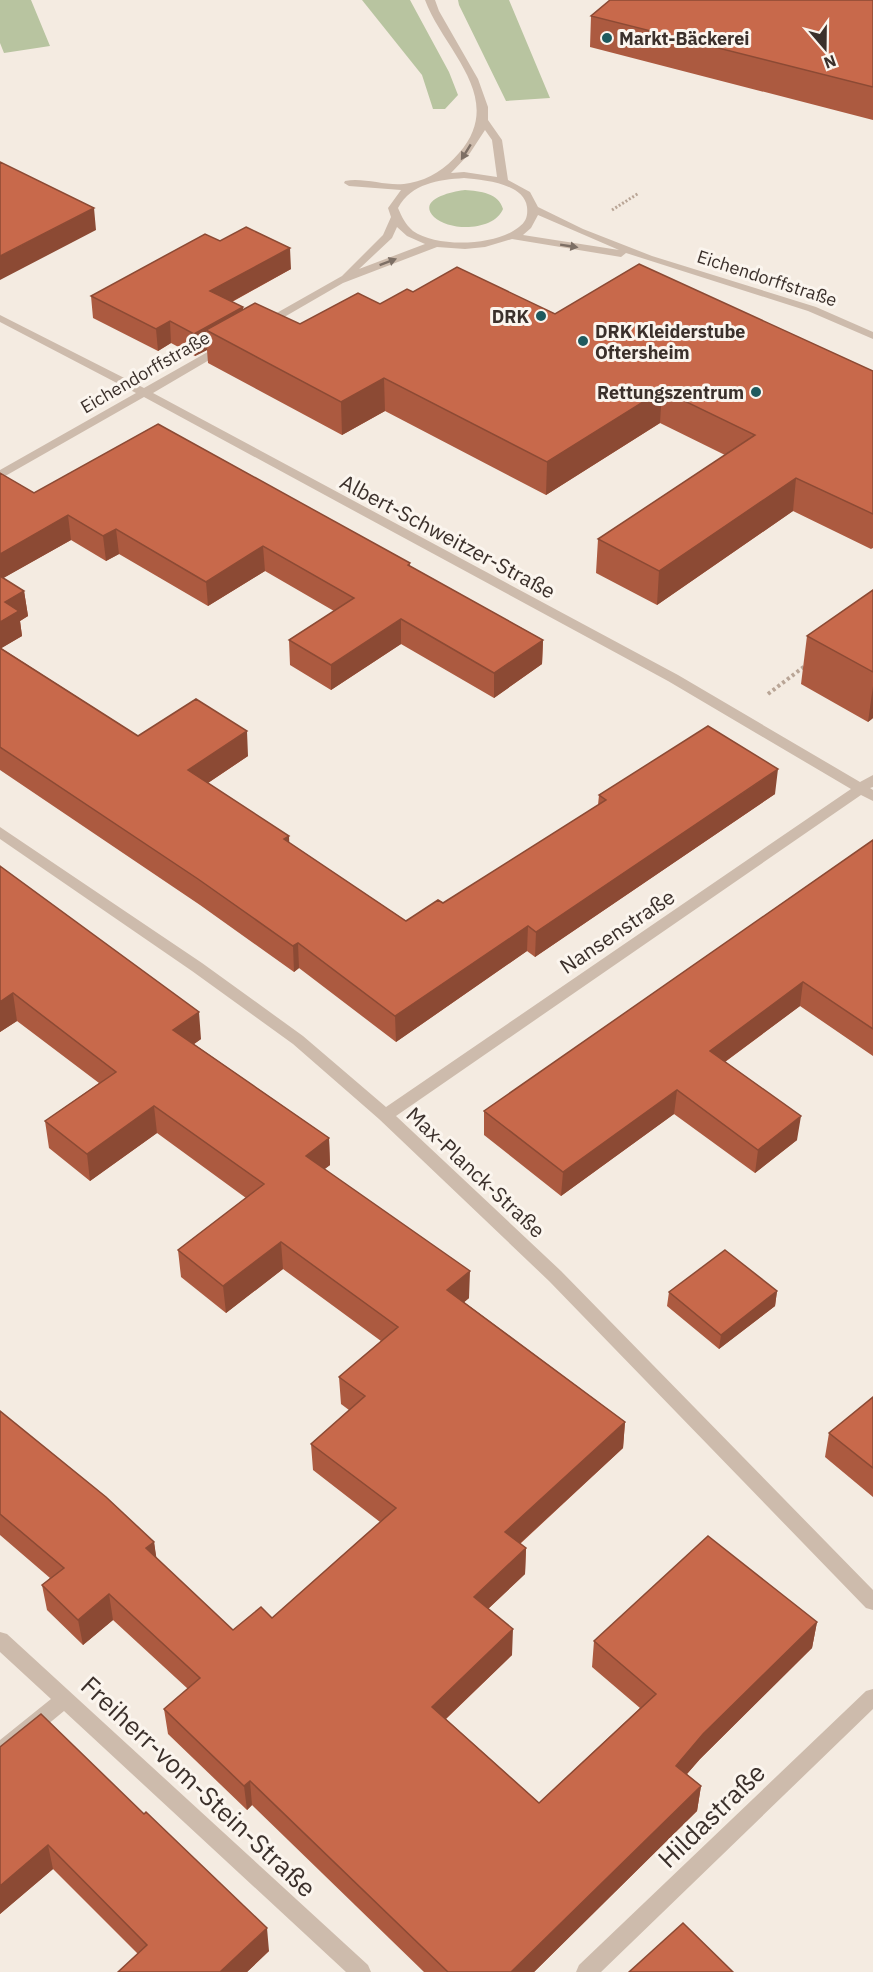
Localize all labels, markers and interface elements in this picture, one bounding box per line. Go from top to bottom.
north arrow [795,18,855,78]
place label: Markt-Bäckerei [619,27,749,50]
marker: Markt-Bäckerei [600,31,614,45]
text: N [821,51,839,73]
one-way arrow [460,144,471,160]
one-way arrow [559,241,578,250]
street label: Eichendorffstraße [694,245,840,311]
one-way arrow [379,257,397,267]
place label: DRK [492,305,529,328]
marker: DRK [534,309,548,323]
place label: DRK Kleiderstube Oftersheim [595,320,745,364]
street label: Eichendorffstraße [76,326,214,418]
marker: DRK Kleiderstube Oftersheim [576,334,590,348]
place label: Rettungszentrum [597,381,744,404]
marker: Rettungszentrum [749,385,763,399]
street label: Albert-Schweitzer-Straße [335,467,561,605]
street label: Nansenstraße [554,882,680,980]
street label: Max-Planck-Straße [401,1100,551,1244]
street label: Freiherr-vom-Stein-Straße [74,1668,324,1904]
street label: Hildastraße [650,1755,772,1875]

